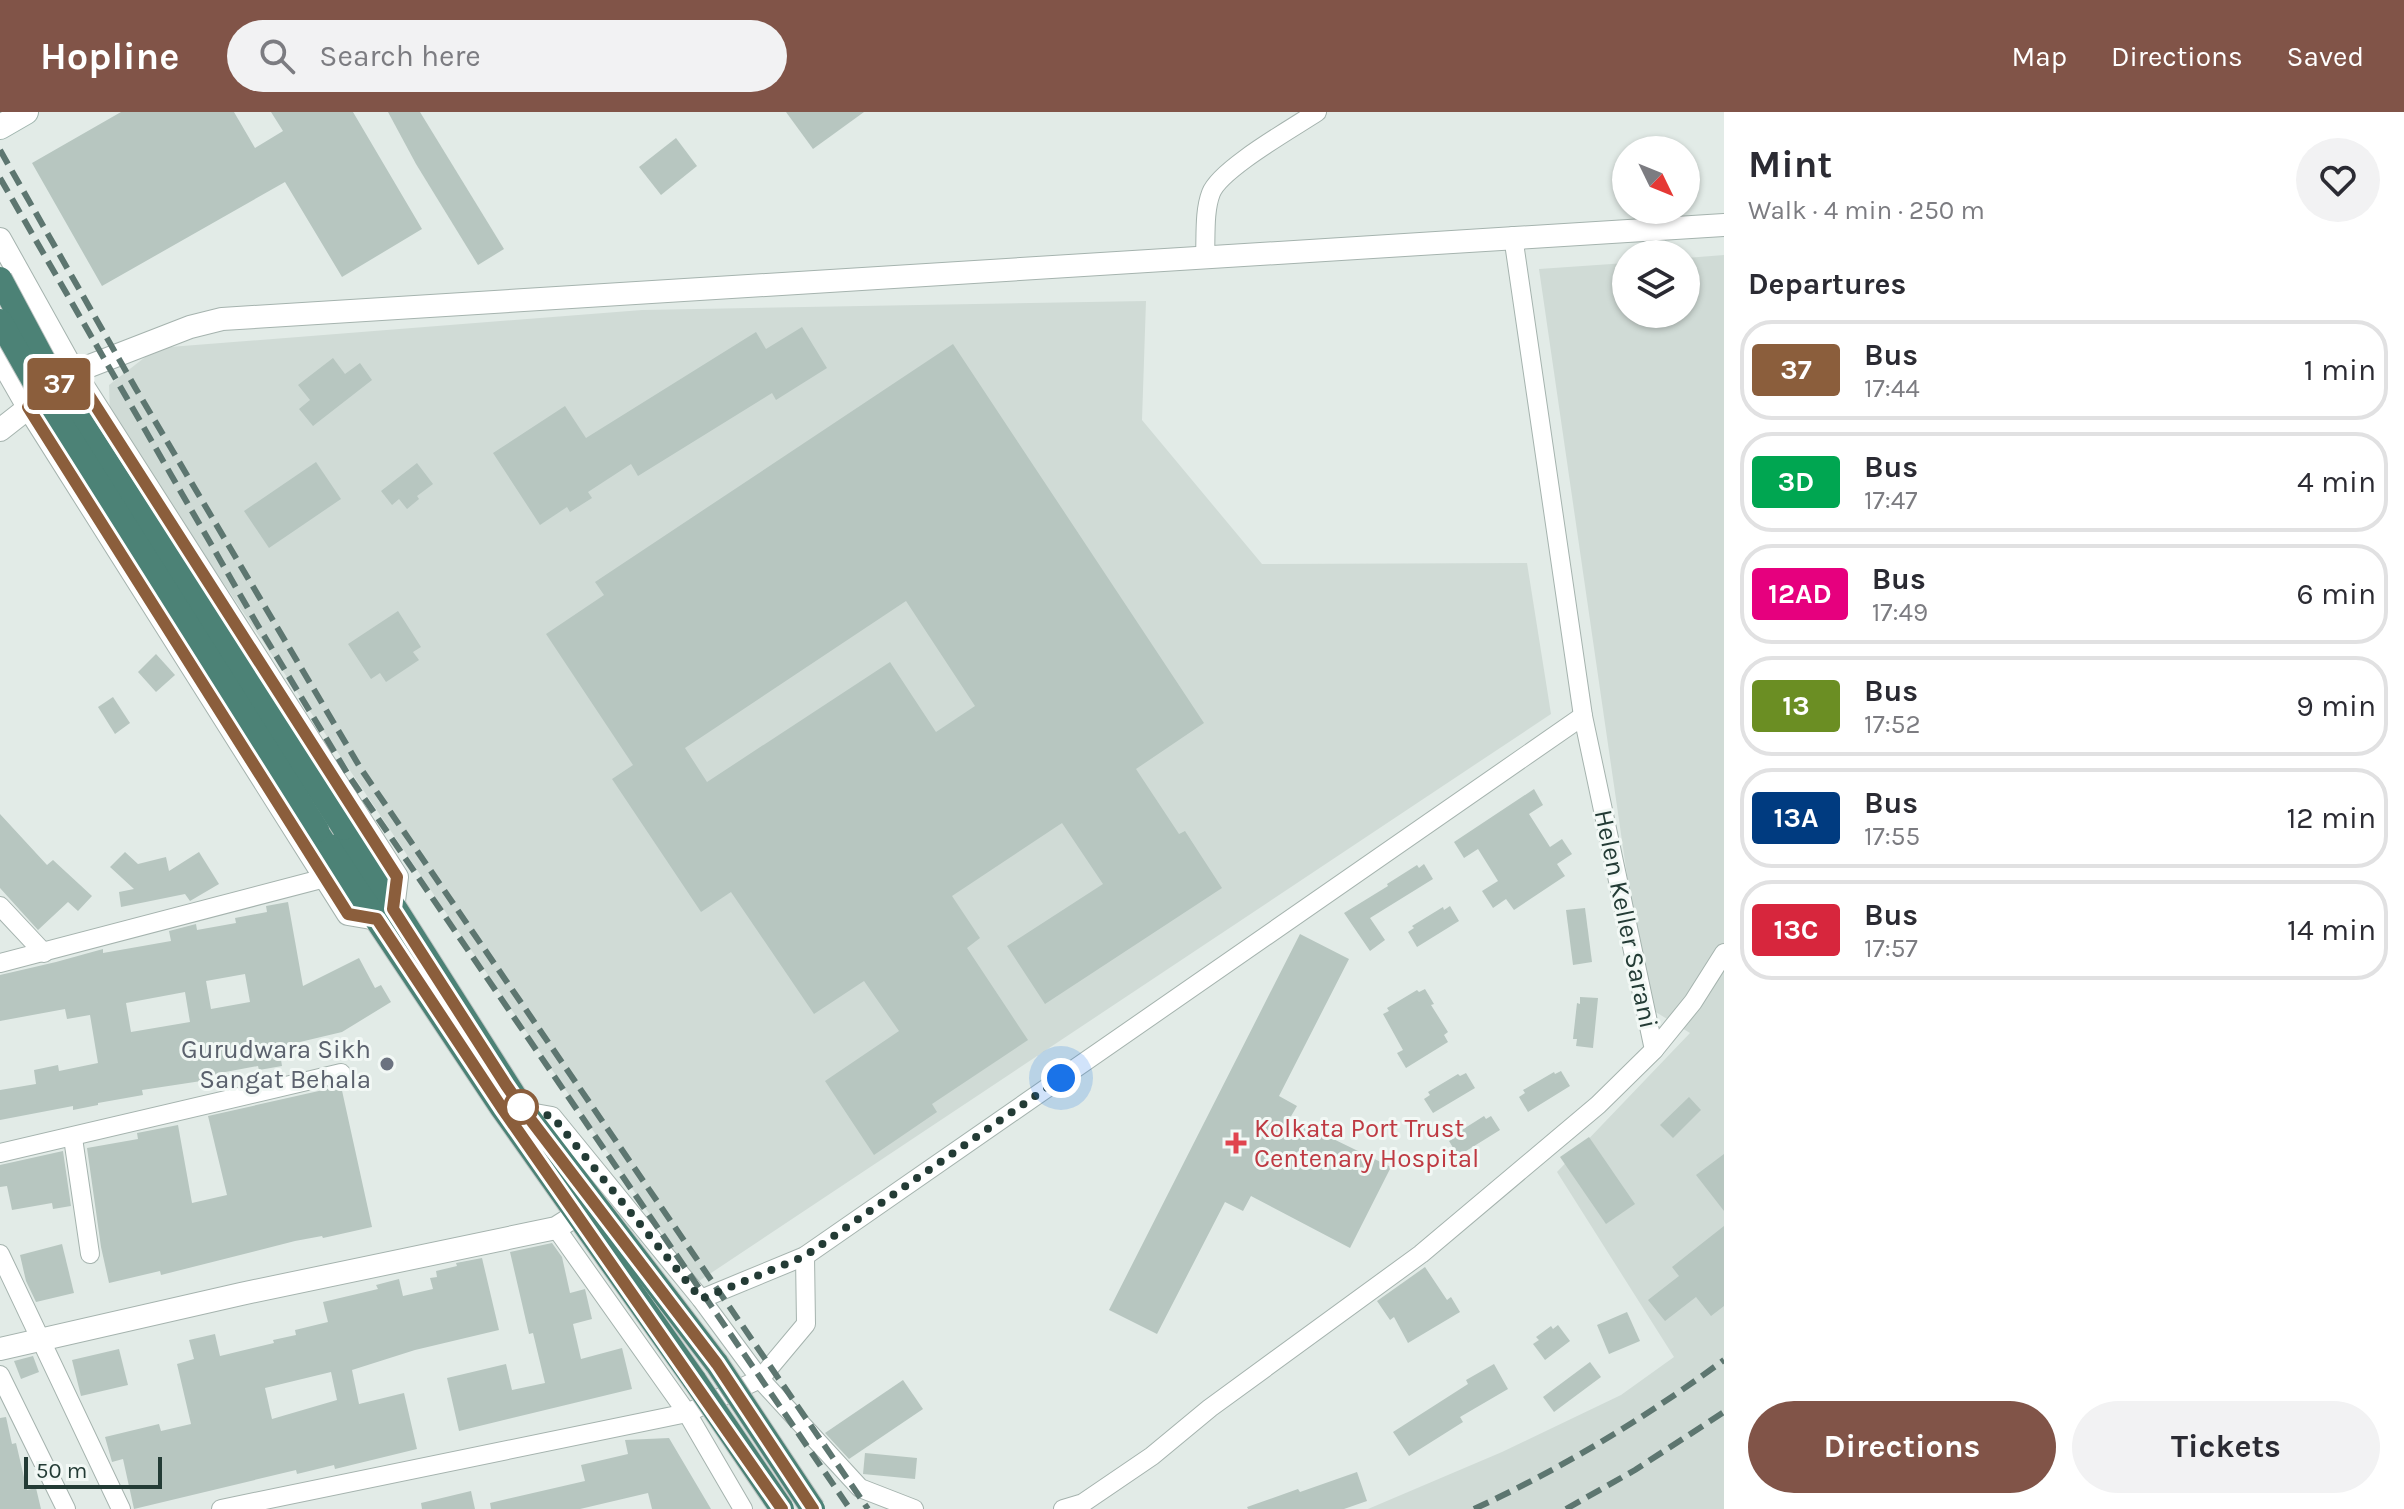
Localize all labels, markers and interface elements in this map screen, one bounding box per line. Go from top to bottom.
search box [227,20,787,92]
text: Hopline [40,34,179,79]
icon: search [255,34,299,78]
text: Search here [319,38,481,74]
text: Map [2012,40,2067,73]
text: Directions [2111,40,2243,73]
text: Saved [2287,40,2364,73]
north arrow [1612,136,1700,224]
map controls [1612,136,1700,328]
button: heart [2296,138,2380,222]
text: Mint [1748,142,1832,187]
text: Walk · 4 min · 250 m [1748,195,1985,226]
button: layers [1612,240,1700,328]
text: Departures [1748,266,1906,302]
text: Bus [1864,337,1918,373]
text: 1 min [2304,352,2376,388]
text: 37 [1780,353,1812,386]
line badge: 37 [23,358,95,410]
text: 37 [43,367,75,400]
text: 17:44 [1864,373,1920,404]
text: Bus [1864,449,1918,485]
text: 4 min [2297,464,2376,500]
text: 3D [1778,465,1814,498]
text: 17:47 [1864,485,1918,516]
text: Bus [1872,561,1926,597]
text: 6 min [2297,576,2376,612]
text: 12AD [1768,577,1832,610]
text: 17:49 [1872,597,1928,628]
text: Bus [1864,673,1918,709]
text: 9 min [2296,688,2376,724]
text: 13 [1782,689,1810,722]
text: 17:52 [1864,709,1921,740]
text: Bus [1864,785,1918,821]
text: 12 min [2286,800,2376,836]
text: 13A [1774,801,1818,834]
street label: Helen Keller Sarani [1588,807,1664,1031]
text: 17:55 [1864,821,1920,852]
text: Bus [1864,897,1918,933]
text: 14 min [2287,912,2376,948]
text: 13C [1773,913,1819,946]
text: 17:57 [1864,933,1918,964]
place label: Gurudwara Sikh Sangat Behala [181,1034,371,1095]
marker: Gurudwara Sikh Sangat Behala [378,1055,396,1073]
your location [1041,1058,1081,1098]
unlabelled marker [504,1090,538,1124]
place label: Kolkata Port Trust Centenary Hospital [1254,1113,1479,1174]
marker: Kolkata Port Trust Centenary Hospital [1225,1132,1247,1154]
button: Directions [1748,1401,2056,1493]
button: Tickets [2072,1401,2380,1493]
scale bar [24,1453,162,1489]
text: 50 m [36,1458,87,1484]

